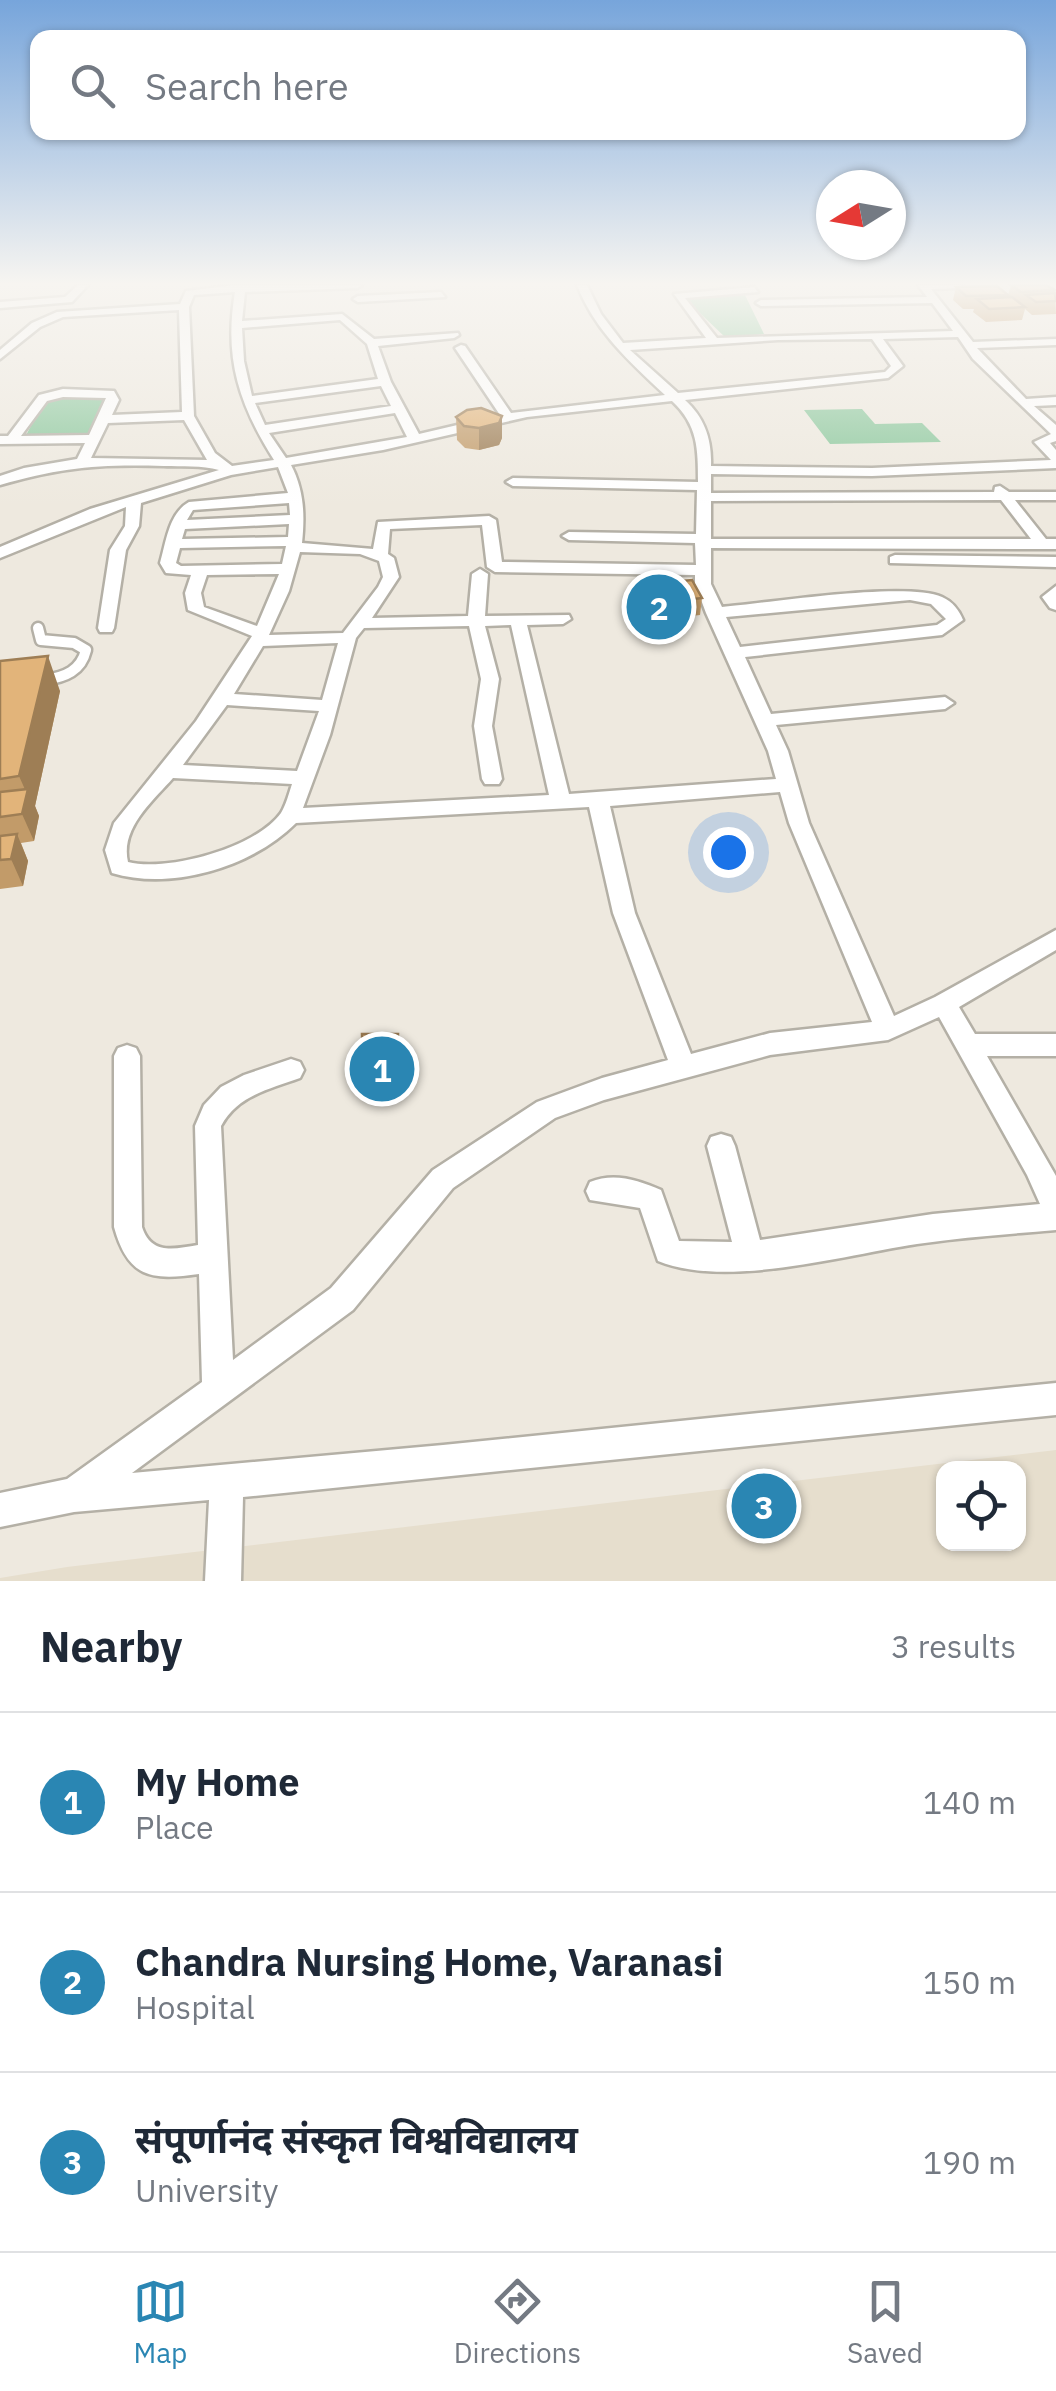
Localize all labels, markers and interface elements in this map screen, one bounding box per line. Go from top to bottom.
search box [30,30,1026,140]
icon: search [65,58,120,113]
text: Search here [145,61,349,110]
north arrow [816,170,906,260]
pin: 2 [626,570,692,644]
your location [703,827,754,878]
pin: 1 [350,1032,414,1106]
map controls [936,1461,1026,1551]
button: locate [936,1461,1026,1551]
pin: 3 [732,1468,796,1544]
text: Nearby [40,1619,182,1674]
text: 3 results [891,1625,1016,1667]
text: My Home [135,1757,300,1806]
text: 1 [63,1781,82,1823]
text: 140 m [923,1781,1016,1823]
text: Place [135,1806,214,1848]
text: Chandra Nursing Home, Varanasi [135,1937,723,1986]
text: 2 [63,1961,82,2003]
text: 150 m [923,1961,1016,2003]
text: Hospital [135,1986,255,2028]
text: संपूर्णानंद संस्कृत विश्वविद्यालय [135,2114,578,2163]
text: 3 [63,2141,82,2183]
text: 190 m [923,2141,1016,2183]
text: University [135,2169,278,2211]
tab: Map [133,2274,188,2371]
tab: Directions [454,2274,581,2371]
tab: Saved [847,2274,923,2371]

